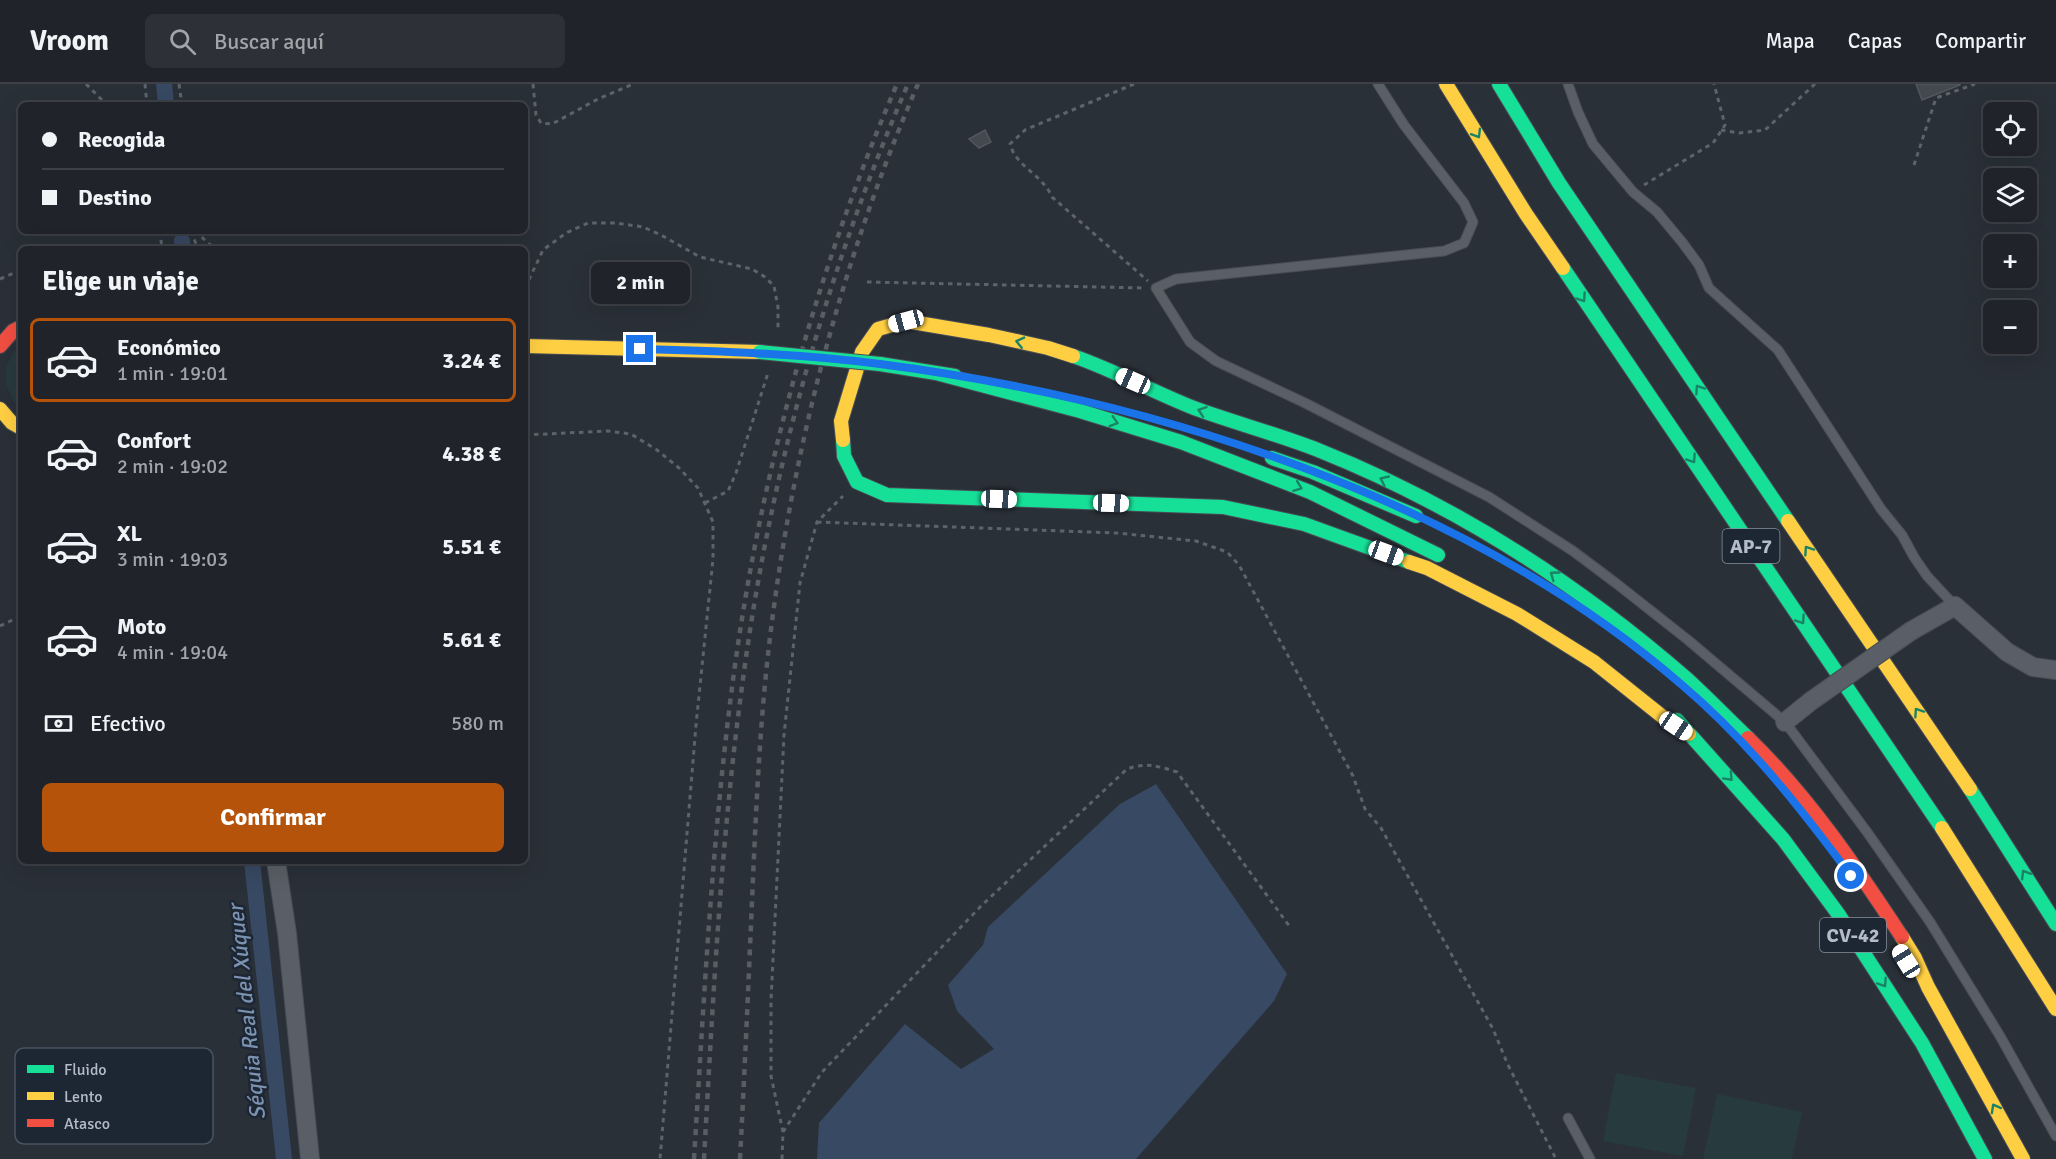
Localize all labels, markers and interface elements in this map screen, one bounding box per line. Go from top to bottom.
search box [145,14,565,68]
text: Vroom [30,24,109,58]
icon: search [166,25,199,58]
text: Buscar aquí [214,28,324,55]
text: Mapa [1765,28,1815,54]
text: Capas [1848,28,1902,54]
text: Compartir [1935,28,2026,54]
map controls [1983,102,2037,354]
button: locate [1983,102,2037,156]
text: Recogida [78,126,165,153]
one-way arrow [1469,128,1481,138]
button: layers [1983,168,2037,222]
text: Destino [78,184,152,211]
button: + [1983,234,2037,288]
callout: 2 min [590,262,690,304]
text: Elige un viaje [42,265,199,298]
text: 2 min [616,270,665,295]
one-way arrow [1575,291,1586,302]
button: − [1983,300,2037,354]
car [886,308,926,334]
icon: car [45,333,99,387]
text: Económico [117,334,221,361]
route end [626,335,653,362]
one-way arrow [1016,336,1026,349]
text: 3.24 € [442,347,501,374]
text: 1 min · 19:01 [117,361,228,386]
car [1113,365,1153,397]
one-way arrow [1695,384,1706,395]
one-way arrow [1197,406,1208,418]
one-way arrow [1109,414,1119,427]
icon: car [45,426,99,480]
text: Confort [117,427,191,454]
text: 4.38 € [442,440,501,467]
one-way arrow [1685,452,1696,463]
text: 2 min · 19:02 [117,454,228,479]
one-way arrow [1380,476,1391,488]
one-way arrow [1292,480,1303,493]
car [981,489,1017,509]
car [1093,493,1129,513]
icon: car [45,519,99,573]
text: XL [117,520,142,547]
road number: AP-7 [1722,529,1780,563]
text: 5.51 € [442,533,501,560]
car [1366,538,1406,568]
one-way arrow [1804,546,1815,557]
text: 3 min · 19:03 [117,547,228,572]
one-way arrow [1550,572,1561,583]
icon: car [45,612,99,666]
text: Moto [117,613,166,640]
one-way arrow [1794,614,1805,625]
text: 5.61 € [442,626,501,653]
text: 4 min · 19:04 [117,640,228,665]
icon: cash [42,707,75,740]
one-way arrow [1914,707,1925,718]
car [1656,708,1696,744]
text: Efectivo [90,710,166,737]
text: 580 m [451,711,504,736]
one-way arrow [1722,770,1733,781]
button: Confirmar [42,783,504,852]
route start [1837,862,1864,889]
one-way arrow [2021,870,2033,880]
water label: Séquia Real del Xúquer [221,900,271,1121]
road number: CV-42 [1820,918,1886,952]
car [1889,941,1923,981]
one-way arrow [1876,977,1888,987]
legend [15,1048,213,1144]
text: Fluido [64,1060,107,1080]
text: Lento [64,1087,102,1107]
one-way arrow [1991,1104,2002,1114]
text: Atasco [64,1114,110,1134]

